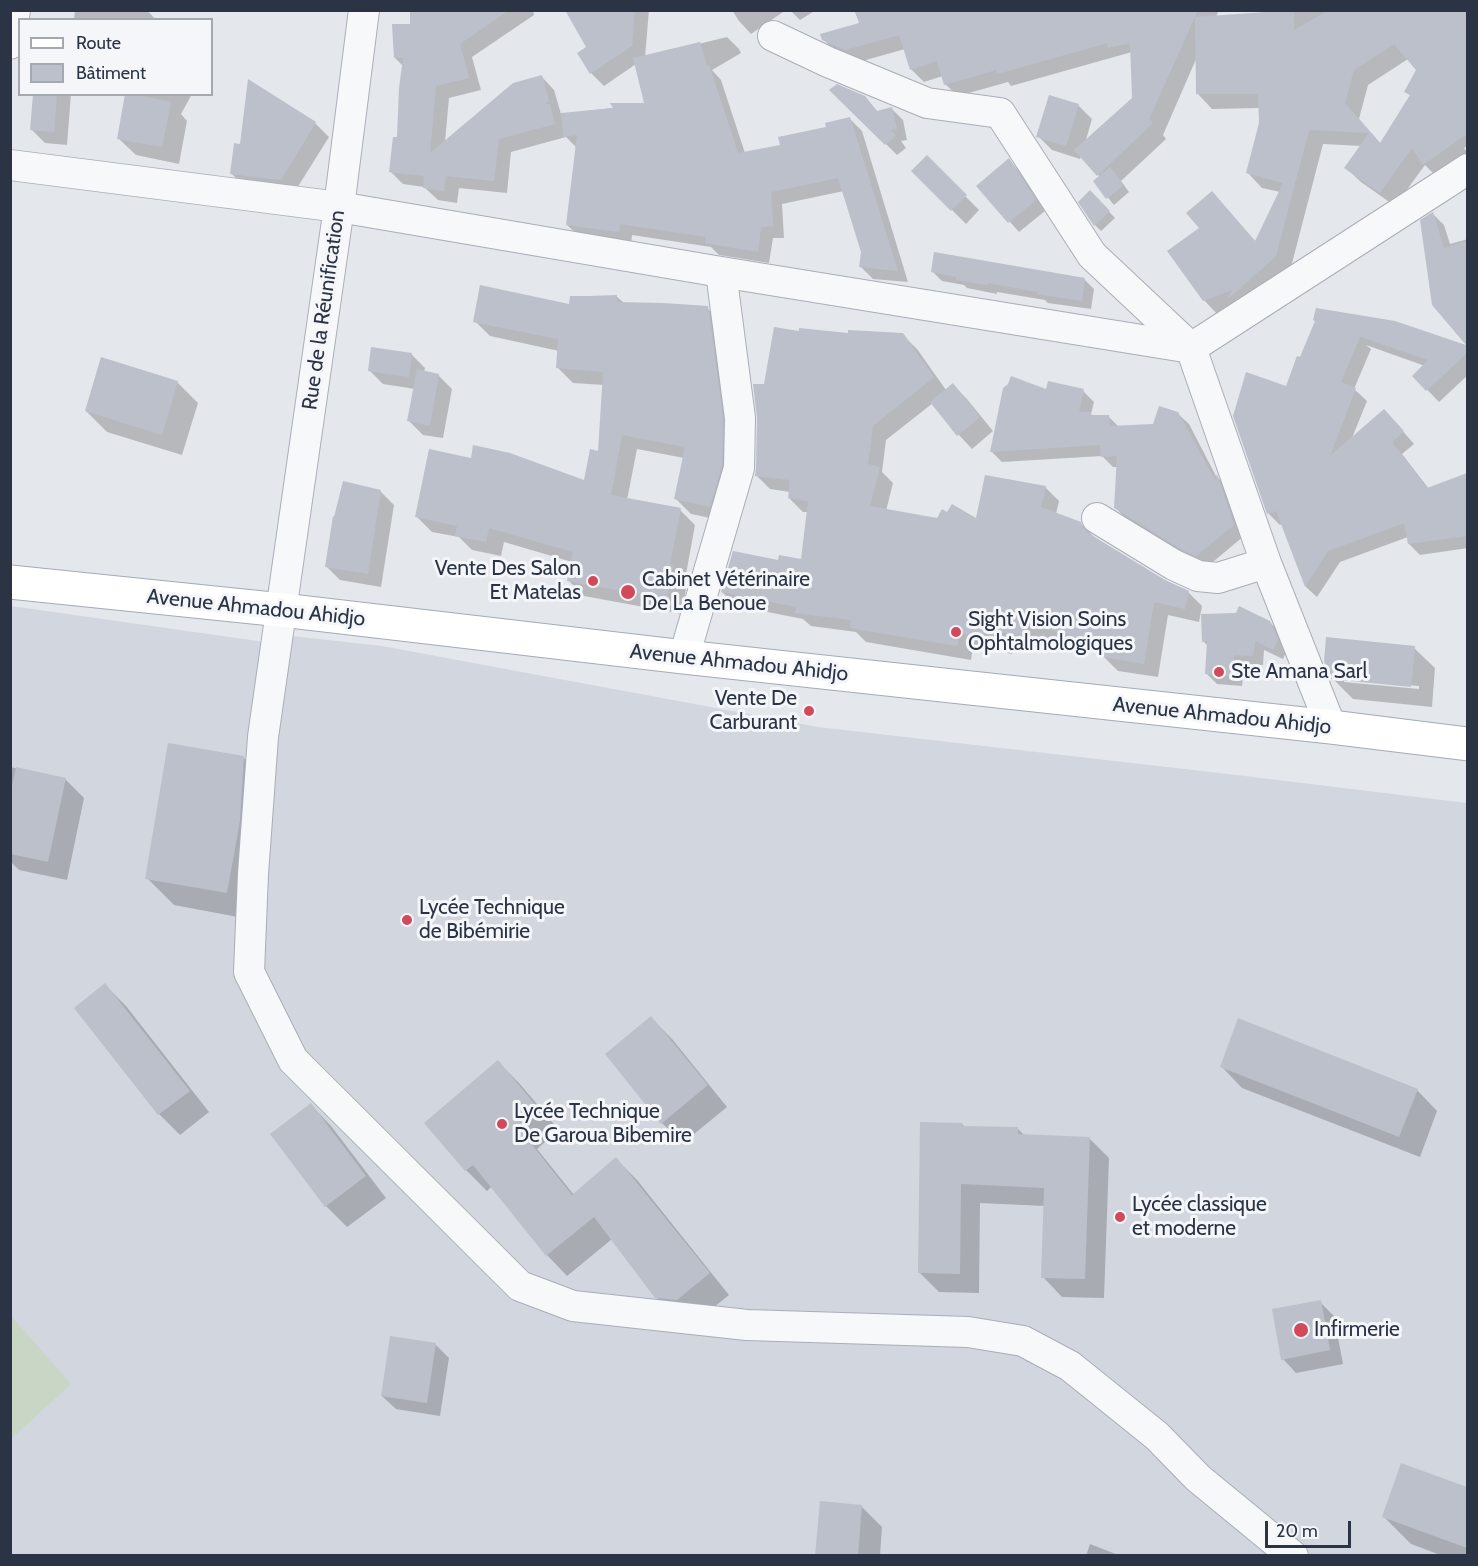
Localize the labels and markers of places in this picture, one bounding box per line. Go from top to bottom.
place label: Vente Des Salon Et Matelas [435,556,581,606]
place label: Cabinet Vétérinaire De La Benoue [642,567,810,617]
marker: Vente Des Salon Et Matelas [586,574,600,588]
marker: Cabinet Vétérinaire De La Benoue [619,583,637,601]
place label: Sight Vision Soins Ophtalmologiques [968,607,1133,657]
marker: Sight Vision Soins Ophtalmologiques [949,625,963,639]
place label: Ste Amana Sarl [1231,659,1367,685]
marker: Ste Amana Sarl [1212,665,1226,679]
place label: Vente De Carburant [709,686,797,736]
marker: Vente De Carburant [802,704,816,718]
place label: Lycée Technique de Bibémirie [419,895,565,945]
marker: Lycée Technique de Bibémirie [400,913,414,927]
place label: Lycée Technique De Garoua Bibemire [514,1099,692,1149]
marker: Lycée Technique De Garoua Bibemire [495,1117,509,1131]
place label: Lycée classique et moderne [1132,1192,1267,1242]
marker: Lycée classique et moderne [1113,1210,1127,1224]
place label: Infirmerie [1314,1317,1400,1343]
marker: Infirmerie [1292,1321,1310,1339]

